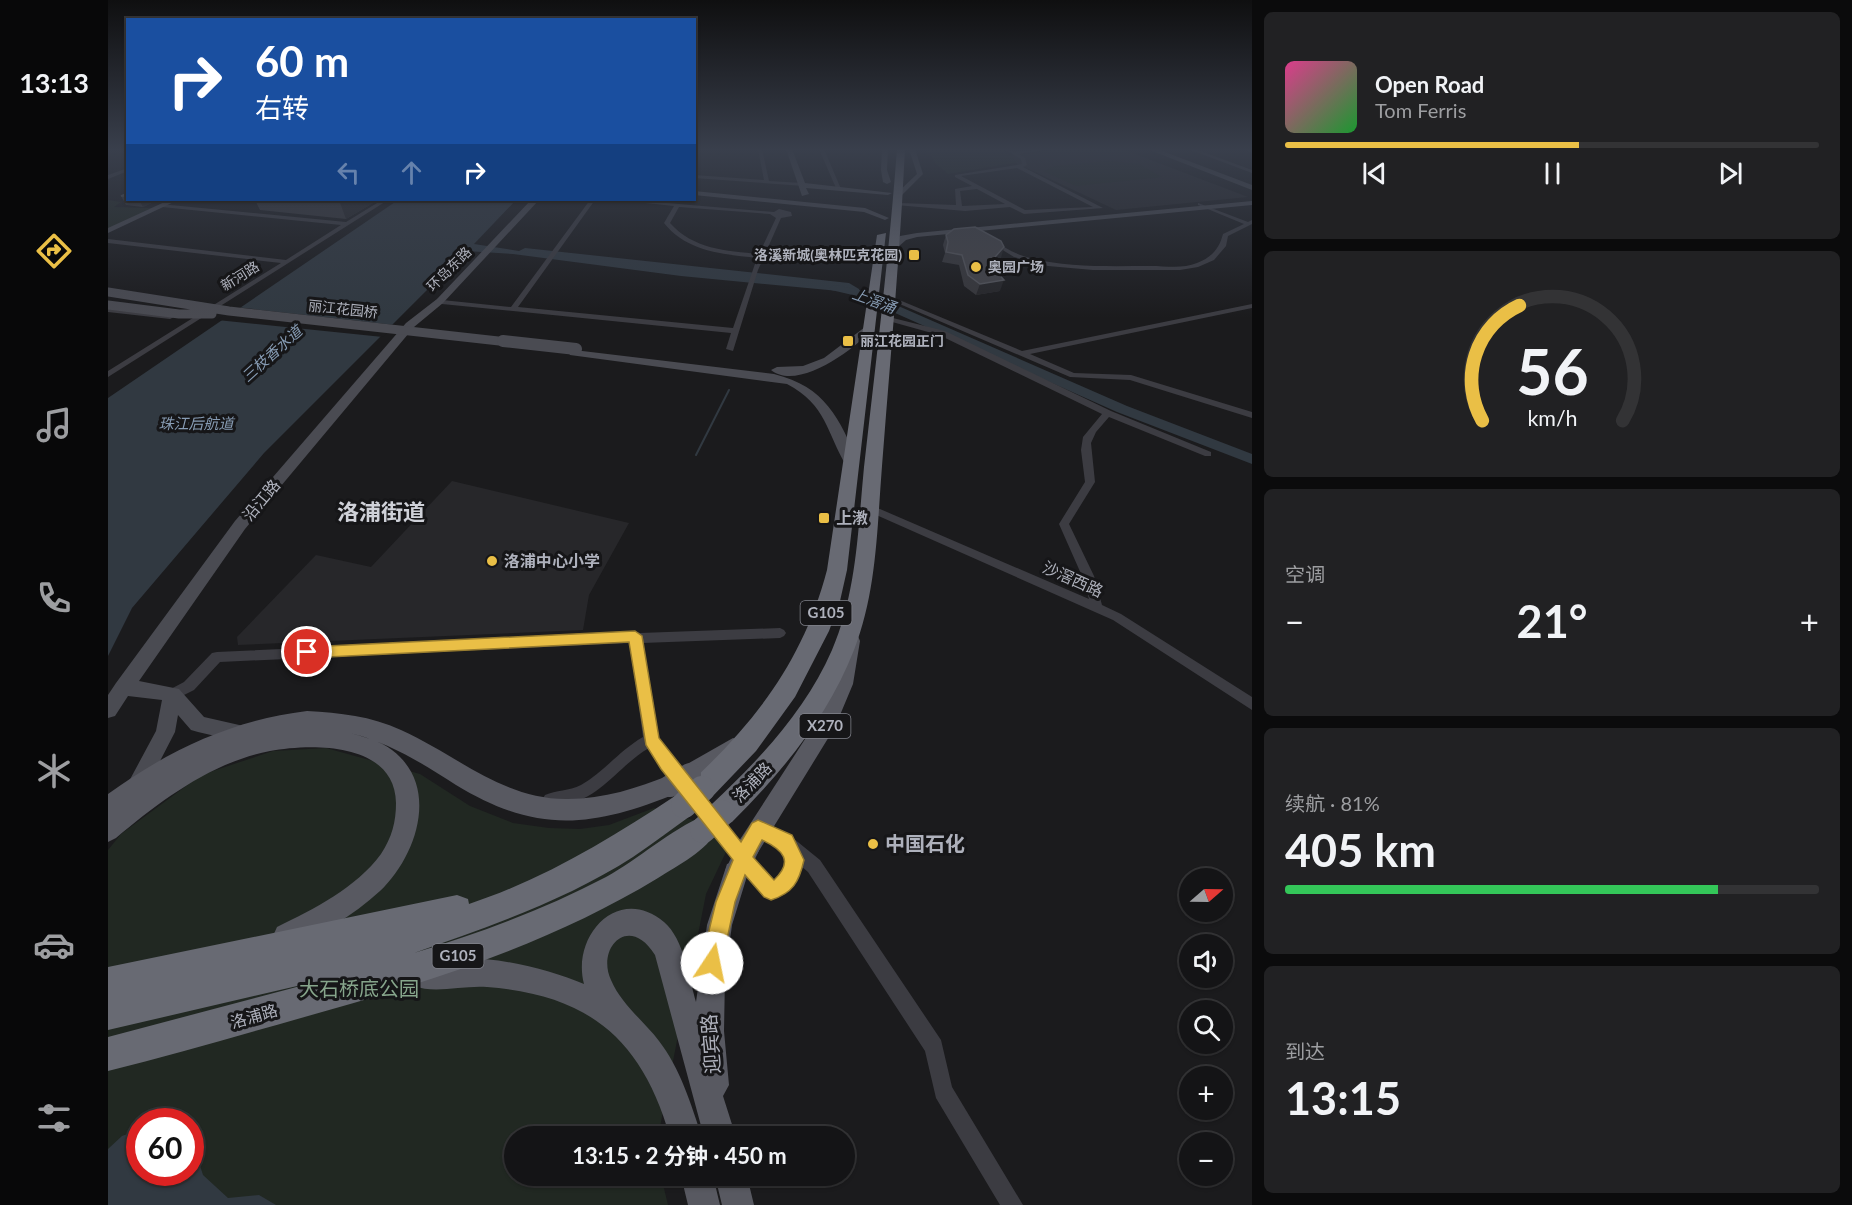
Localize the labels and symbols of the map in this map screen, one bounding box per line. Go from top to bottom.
street label: 环岛东路 [423,243,474,294]
place label: 洛溪新城(奥林匹克花园) [754,246,902,263]
marker: 洛溪新城(奥林匹克花园) [907,248,921,262]
street label: 新河路 [217,257,262,294]
place label: 奥园广场 [988,258,1044,275]
marker: 奥园广场 [969,260,983,274]
water label: 上滘涌 [850,284,900,317]
street label: 丽江花园桥 [307,296,379,321]
water label: 三枝香水道 [237,320,307,385]
place label: 丽江花园正门 [860,332,944,349]
marker: 丽江花园正门 [841,334,855,348]
water label: 珠江后航道 [158,414,235,432]
street label: 沿江路 [238,475,283,524]
district label: 洛浦街道 [337,498,425,525]
place label: 上漖 [836,508,868,527]
marker: 上漖 [817,511,831,525]
place label: 洛浦中心小学 [504,551,600,570]
marker: 洛浦中心小学 [485,554,499,568]
street label: 沙滘西路 [1040,557,1106,600]
road number: G105 [800,601,852,625]
pin [281,626,332,677]
road number: X270 [800,714,850,738]
street label: 洛浦路 [728,758,775,806]
place label: 中国石化 [885,831,965,855]
marker: 中国石化 [866,837,880,851]
north arrow [1179,868,1233,922]
position arrow [680,931,744,995]
road number: G105 [432,944,484,968]
park label: 大石桥底公园 [299,976,419,1000]
street label: 洛浦路 [228,1000,280,1031]
street label: 迎宾路 [696,1013,724,1075]
speed limit sign: 60 [126,1108,204,1186]

